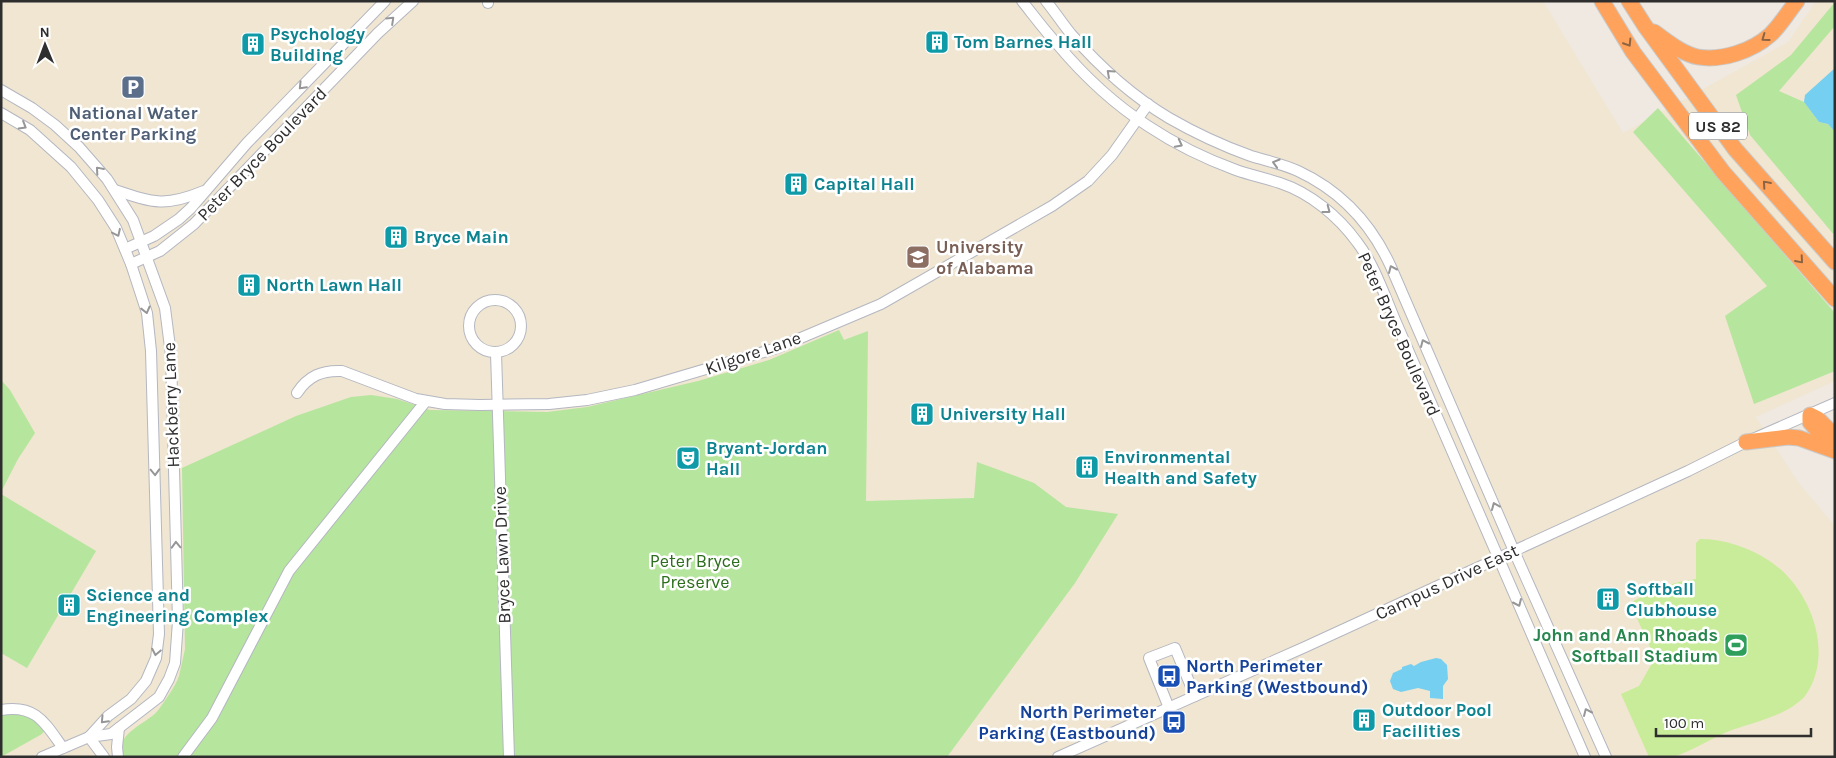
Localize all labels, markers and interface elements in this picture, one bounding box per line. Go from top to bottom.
one-way arrow [386,17,395,26]
north arrow [20,20,70,70]
place label: Psychology Building [270,23,365,66]
text: N [40,24,50,41]
building icon: Tom Barnes Hall [924,29,950,55]
building icon: Psychology Building [240,31,266,57]
place label: Tom Barnes Hall [954,31,1092,53]
one-way arrow [1761,32,1771,41]
one-way arrow [1621,37,1631,46]
one-way arrow [1106,70,1115,79]
parking icon: National Water Center Parking [120,74,146,100]
one-way arrow [299,80,308,89]
street label: Peter Bryce Boulevard [193,83,331,225]
place label: National Water Center Parking [69,102,197,145]
road number: US 82 [1689,112,1747,140]
one-way arrow [17,119,26,129]
one-way arrow [1174,138,1183,148]
one-way arrow [1272,158,1280,168]
one-way arrow [96,166,105,175]
building icon: Capital Hall [783,171,809,197]
place label: Capital Hall [814,173,915,195]
one-way arrow [1763,181,1772,190]
one-way arrow [1321,204,1331,213]
building icon: Bryce Main [383,224,409,250]
place label: Bryce Main [414,226,509,248]
one-way arrow [111,227,121,236]
place label: University of Alabama [936,236,1034,279]
school or university icon: University of Alabama [905,244,931,270]
street label: Peter Bryce Boulevard [1353,249,1445,419]
one-way arrow [1794,254,1803,263]
one-way arrow [1387,265,1398,274]
building icon: North Lawn Hall [236,272,262,298]
place label: North Lawn Hall [266,274,402,296]
one-way arrow [140,306,151,315]
street label: Kilgore Lane [702,326,804,380]
one-way arrow [1420,339,1431,348]
street label: Hackberry Lane [158,342,184,468]
building icon: University Hall [909,401,935,427]
place label: University Hall [940,403,1066,425]
place label: Bryant-Jordan Hall [706,437,827,480]
theatre icon: Bryant-Jordan Hall [675,445,701,471]
place label: Environmental Health and Safety [1104,446,1257,489]
building icon: Environmental Health and Safety [1074,454,1100,480]
one-way arrow [149,469,160,477]
street label: Bryce Lawn Drive [489,486,515,624]
one-way arrow [1490,502,1501,511]
street label: Campus Drive East [1372,539,1522,625]
one-way arrow [171,540,181,548]
park label: Peter Bryce Preserve [650,550,740,593]
place label: Softball Clubhouse [1626,578,1717,621]
place label: Science and Engineering Complex [86,584,268,627]
building icon: Softball Clubhouse [1595,586,1621,612]
building icon: Science and Engineering Complex [56,592,82,618]
one-way arrow [1511,598,1522,607]
place label: John and Ann Rhoads Softball Stadium [1533,624,1718,667]
sports icon: John and Ann Rhoads Softball Stadium [1723,632,1749,658]
one-way arrow [151,648,162,656]
place label: North Perimeter Parking (Westbound) [1186,655,1368,698]
bus stop icon: North Perimeter Parking (Westbound) [1156,663,1182,689]
place label: Outdoor Pool Facilities [1382,699,1492,742]
place label: North Perimeter Parking (Eastbound) [978,701,1156,744]
scale bar [1656,706,1811,738]
building icon: Outdoor Pool Facilities [1351,707,1377,733]
one-way arrow [1582,708,1593,717]
bus stop icon: North Perimeter Parking (Eastbound) [1161,709,1187,735]
text: 100 m [1664,714,1704,732]
one-way arrow [101,715,110,724]

